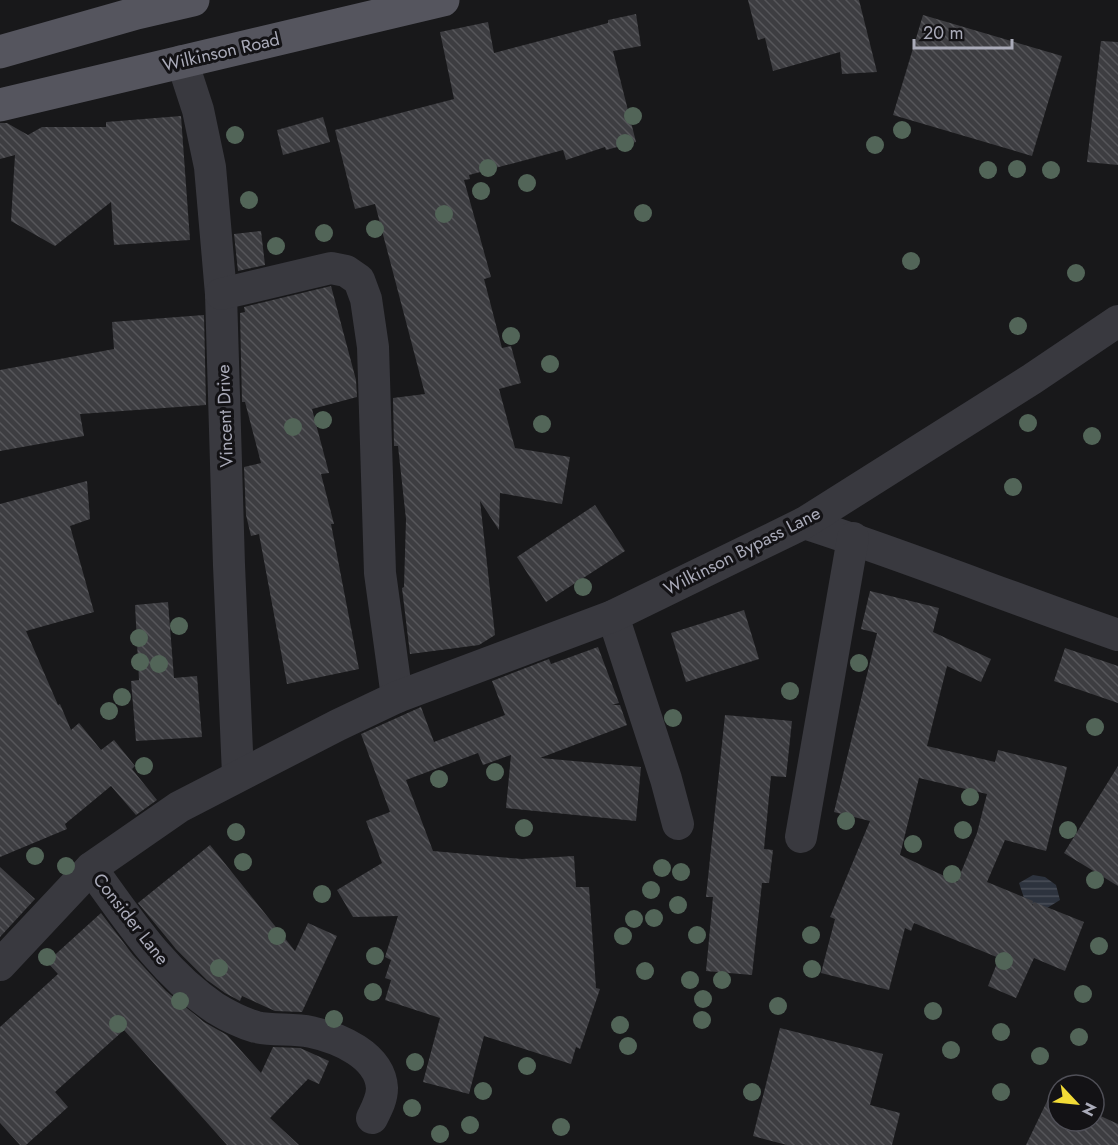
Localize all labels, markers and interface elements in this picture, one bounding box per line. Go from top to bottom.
scale bar [914,12,1012,50]
text: 20 m [923,20,963,46]
street label: Wilkinson Road [160,26,282,78]
street label: Vincent Drive [210,364,240,468]
street label: Wilkinson Bypass Lane [659,500,825,602]
street label: Consider Lane [87,868,175,970]
north arrow [1046,1073,1106,1133]
text: N [1076,1099,1102,1120]

